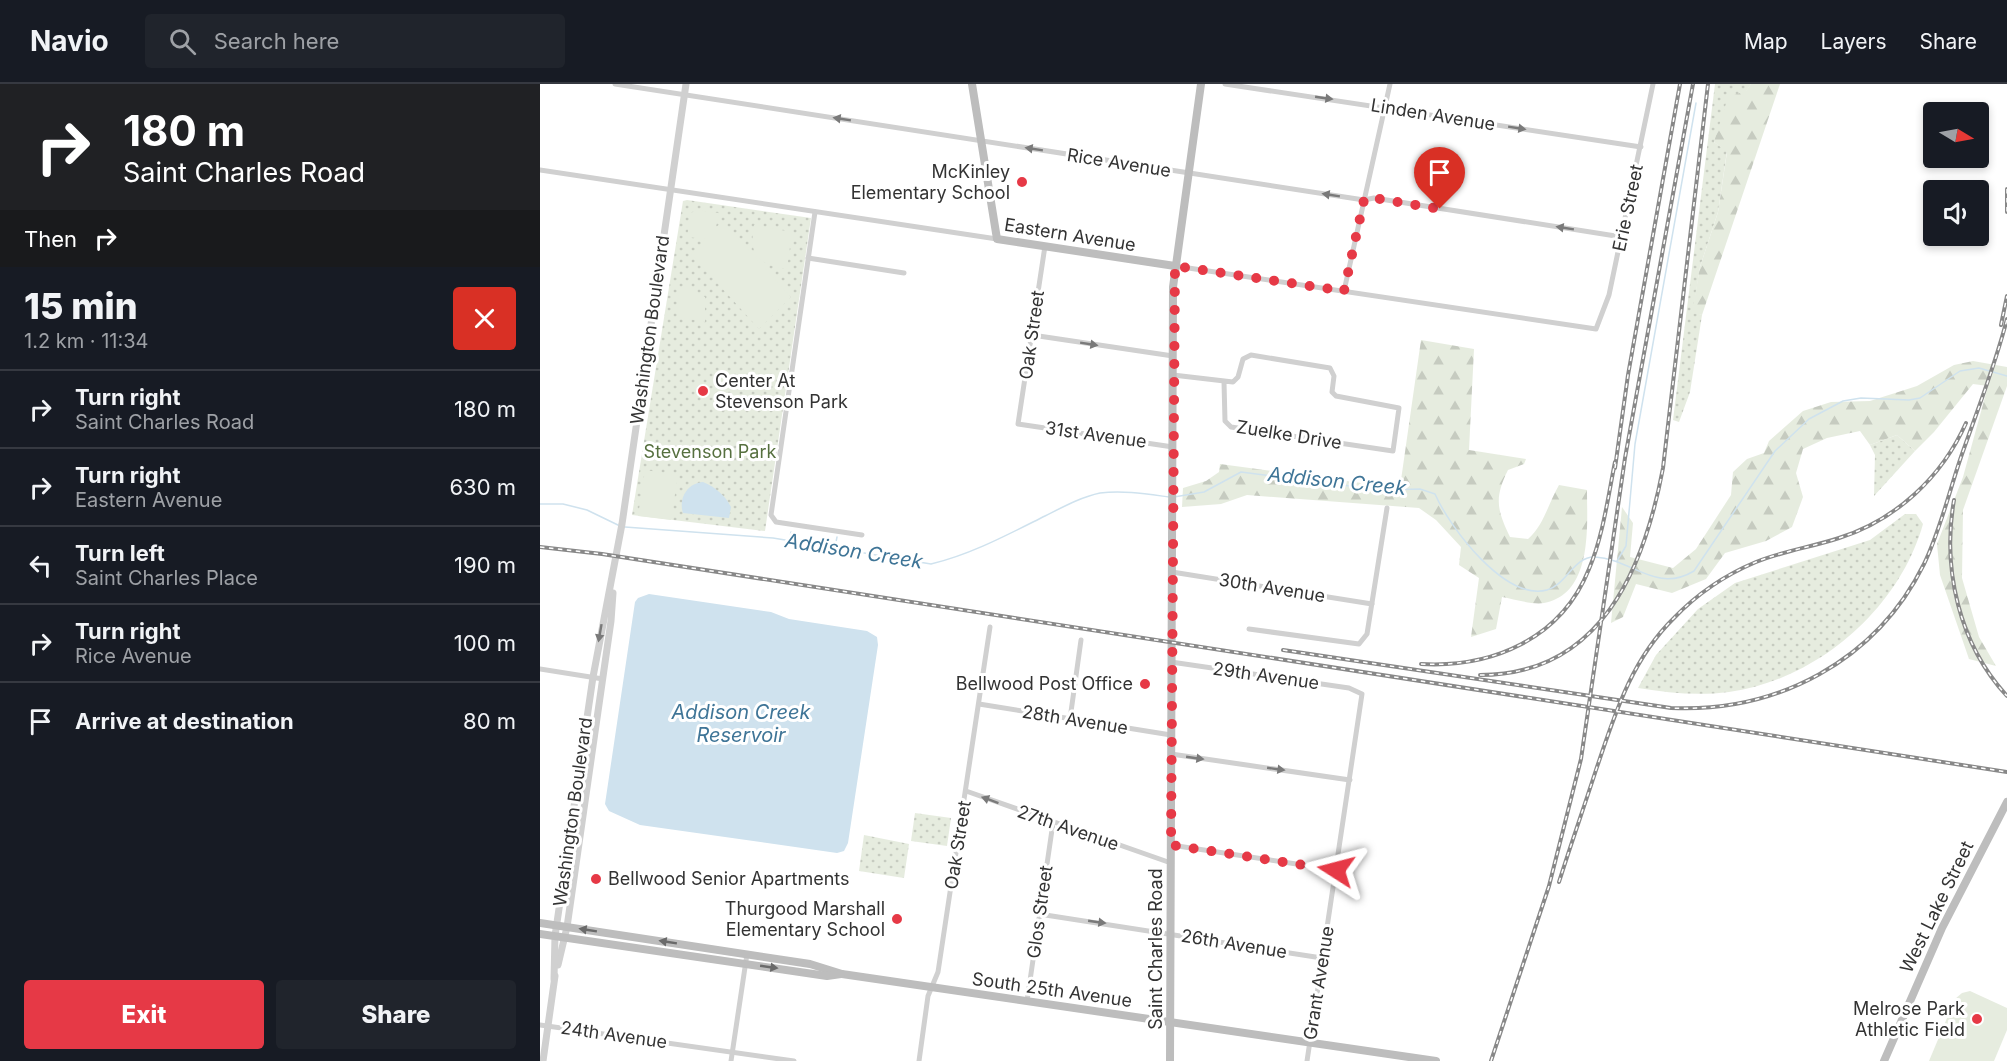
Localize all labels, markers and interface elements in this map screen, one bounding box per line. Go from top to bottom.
search box [145,14,565,68]
text: Navio [30,24,109,58]
icon: search [166,25,199,58]
text: Search here [214,28,339,54]
text: Map [1744,29,1788,54]
text: Layers [1821,29,1887,54]
text: Share [1920,29,1977,54]
one-way arrow [1315,94,1334,103]
street label: Linden Avenue [1369,94,1497,135]
north arrow [1923,102,1989,168]
map controls [1923,102,1989,246]
text: 180 m [123,105,245,156]
icon: right [24,108,102,186]
one-way arrow [832,114,851,123]
one-way arrow [1508,123,1527,132]
one-way arrow [1025,144,1044,153]
street label: Rice Avenue [1066,144,1173,181]
pin [1414,147,1465,209]
text: Saint Charles Road [123,156,365,189]
icon: arrive [1423,156,1456,189]
place label: McKinley Elementary School [851,161,1010,203]
street label: Erie Street [1608,162,1647,253]
marker: McKinley Elementary School [1015,175,1029,189]
button: sound [1923,180,1989,246]
one-way arrow [1321,191,1340,200]
street label: Eastern Avenue [1003,214,1137,255]
icon: right [89,222,122,255]
one-way arrow [1555,224,1574,233]
text: Then [24,226,77,252]
street label: Washington Boulevard [626,234,673,426]
text: 15 min [24,284,138,328]
button: close [453,287,516,350]
street label: Oak Street [1015,289,1048,381]
text: 1.2 km · 11:34 [24,329,149,353]
one-way arrow [1080,339,1099,348]
place label: Center At Stevenson Park [715,370,848,412]
text: Turn right [75,384,181,410]
marker: Center At Stevenson Park [696,384,710,398]
icon: right [24,393,57,426]
text: 180 m [454,396,516,422]
text: Saint Charles Road [75,410,254,434]
street label: Zuelke Drive [1235,416,1343,453]
street label: 31st Avenue [1044,417,1148,452]
park label: Stevenson Park [644,441,777,462]
text: Turn right [75,462,181,488]
water label: Addison Creek [1266,462,1408,500]
icon: right [24,471,57,504]
text: 630 m [449,474,516,500]
text: Eastern Avenue [75,488,222,512]
water label: Addison Creek [782,528,926,574]
text: Turn left [75,540,165,566]
icon: left [24,549,57,582]
text: 190 m [454,552,516,578]
text: Saint Charles Place [75,566,258,590]
street label: 30th Avenue [1217,569,1327,606]
text: Turn right [75,618,181,644]
one-way arrow [595,623,604,642]
icon: right [24,627,57,660]
text: 100 m [454,630,516,656]
text: Rice Avenue [75,644,192,668]
street label: 29th Avenue [1212,658,1321,693]
place label: Bellwood Post Office [956,673,1133,694]
marker: Bellwood Post Office [1138,677,1152,691]
water label: Addison Creek Reservoir [671,700,812,747]
street label: 28th Avenue [1021,701,1130,738]
icon: arrive [24,705,57,738]
text: Arrive at destination [75,708,294,734]
text: 80 m [463,708,516,734]
street label: Washington Boulevard [549,716,596,908]
one-way arrow [1185,753,1204,762]
one-way arrow [1266,765,1285,774]
one-way arrow [980,794,998,804]
street label: Oak Street [940,799,975,891]
street label: 27th Avenue [1015,800,1122,855]
street label: West Lake Street [1896,837,1978,976]
position arrow [1304,838,1368,902]
street label: Glos Street [1023,864,1056,960]
place label: Bellwood Senior Apartments [608,868,850,889]
street label: Saint Charles Road [1145,868,1166,1030]
marker: Bellwood Senior Apartments [589,872,603,886]
place label: Thurgood Marshall Elementary School [725,898,885,940]
marker: Thurgood Marshall Elementary School [890,912,904,926]
one-way arrow [1088,918,1107,927]
street label: Grant Avenue [1299,924,1338,1041]
street label: 26th Avenue [1180,925,1289,962]
one-way arrow [579,926,598,935]
one-way arrow [659,938,678,947]
one-way arrow [759,963,778,972]
street label: South 25th Avenue [971,968,1133,1011]
button: Exit [24,980,264,1049]
button: Share [276,980,516,1049]
place label: Melrose Park Athletic Field [1853,998,1965,1040]
marker: Melrose Park Athletic Field [1970,1012,1984,1026]
street label: 24th Avenue [560,1017,669,1052]

